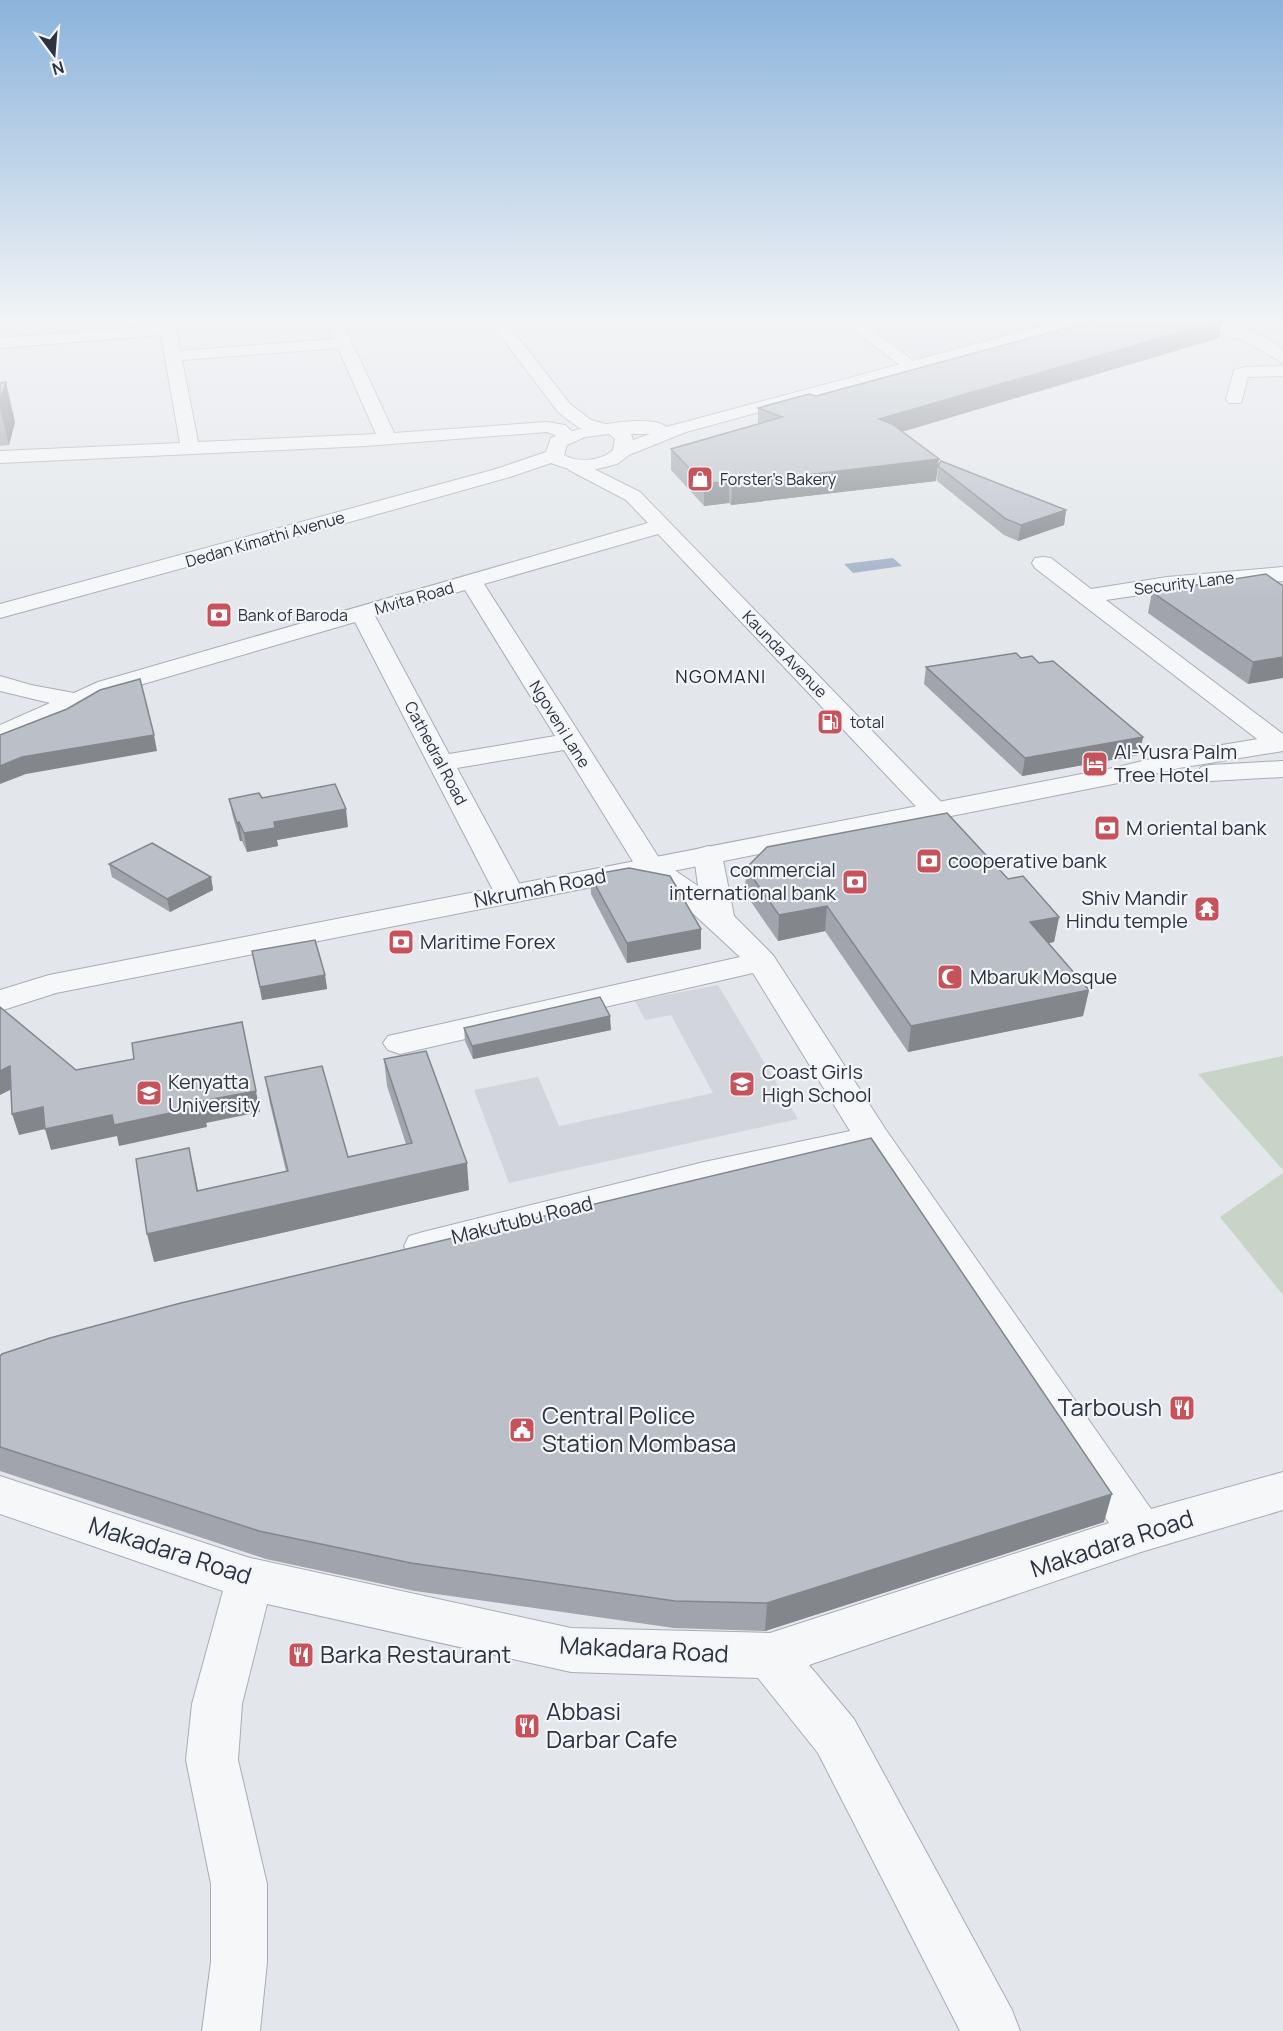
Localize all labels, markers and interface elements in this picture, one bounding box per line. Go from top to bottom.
north arrow [24,24,84,84]
text: N [50,56,67,81]
shop icon: Forster's Bakery [685,464,715,494]
place label: Forster's Bakery [720,468,837,490]
street label: Dedan Kimathi Avenue [183,506,347,572]
street label: Security Lane [1133,566,1235,600]
street label: Mvita Road [372,576,456,620]
bank icon: Bank of Baroda [204,600,234,630]
place label: Bank of Baroda [238,604,348,626]
street label: Kaunda Avenue [738,605,832,703]
district label: NGOMANI [675,664,767,688]
street label: Ngoveni Lane [524,676,596,772]
street label: Cathedral Road [399,697,473,809]
fuel station icon: total [815,707,845,737]
place label: total [850,711,885,733]
place label: Al-Yusra Palm Tree Hotel [1114,738,1237,788]
hotel icon: Al-Yusra Palm Tree Hotel [1080,749,1110,779]
bank icon: M oriental bank [1092,813,1122,843]
place label: M oriental bank [1126,814,1267,841]
bank icon: cooperative bank [914,846,944,876]
place label: cooperative bank [948,847,1108,874]
place label: commercial international bank [669,856,837,906]
street label: Nkrumah Road [472,861,608,914]
bank icon: commercial international bank [840,867,870,897]
place label: Shiv Mandir Hindu temple [1066,884,1188,934]
temple icon: Shiv Mandir Hindu temple [1192,894,1222,924]
bank icon: Maritime Forex [386,927,416,957]
place label: Maritime Forex [420,928,556,955]
mosque icon: Mbaruk Mosque [935,962,965,992]
place label: Mbaruk Mosque [970,963,1117,990]
place label: Coast Girls High School [762,1058,872,1108]
place label: Kenyatta University [168,1068,261,1118]
school or university icon: Coast Girls High School [727,1069,757,1099]
school or university icon: Kenyatta University [134,1078,164,1108]
street label: Makutubu Road [448,1189,595,1250]
place label: Tarboush [1058,1390,1162,1423]
restaurant icon: Tarboush [1167,1393,1197,1423]
place label: Central Police Station Mombasa [542,1398,736,1459]
public building icon: Central Police Station Mombasa [507,1415,537,1445]
street label: Makadara Road [1026,1501,1197,1584]
street label: Makadara Road [85,1508,256,1591]
street label: Makadara Road [559,1628,730,1669]
place label: Barka Restaurant [320,1637,511,1670]
restaurant icon: Barka Restaurant [286,1640,316,1670]
place label: Abbasi Darbar Cafe [546,1694,678,1755]
restaurant icon: Abbasi Darbar Cafe [512,1711,542,1741]

